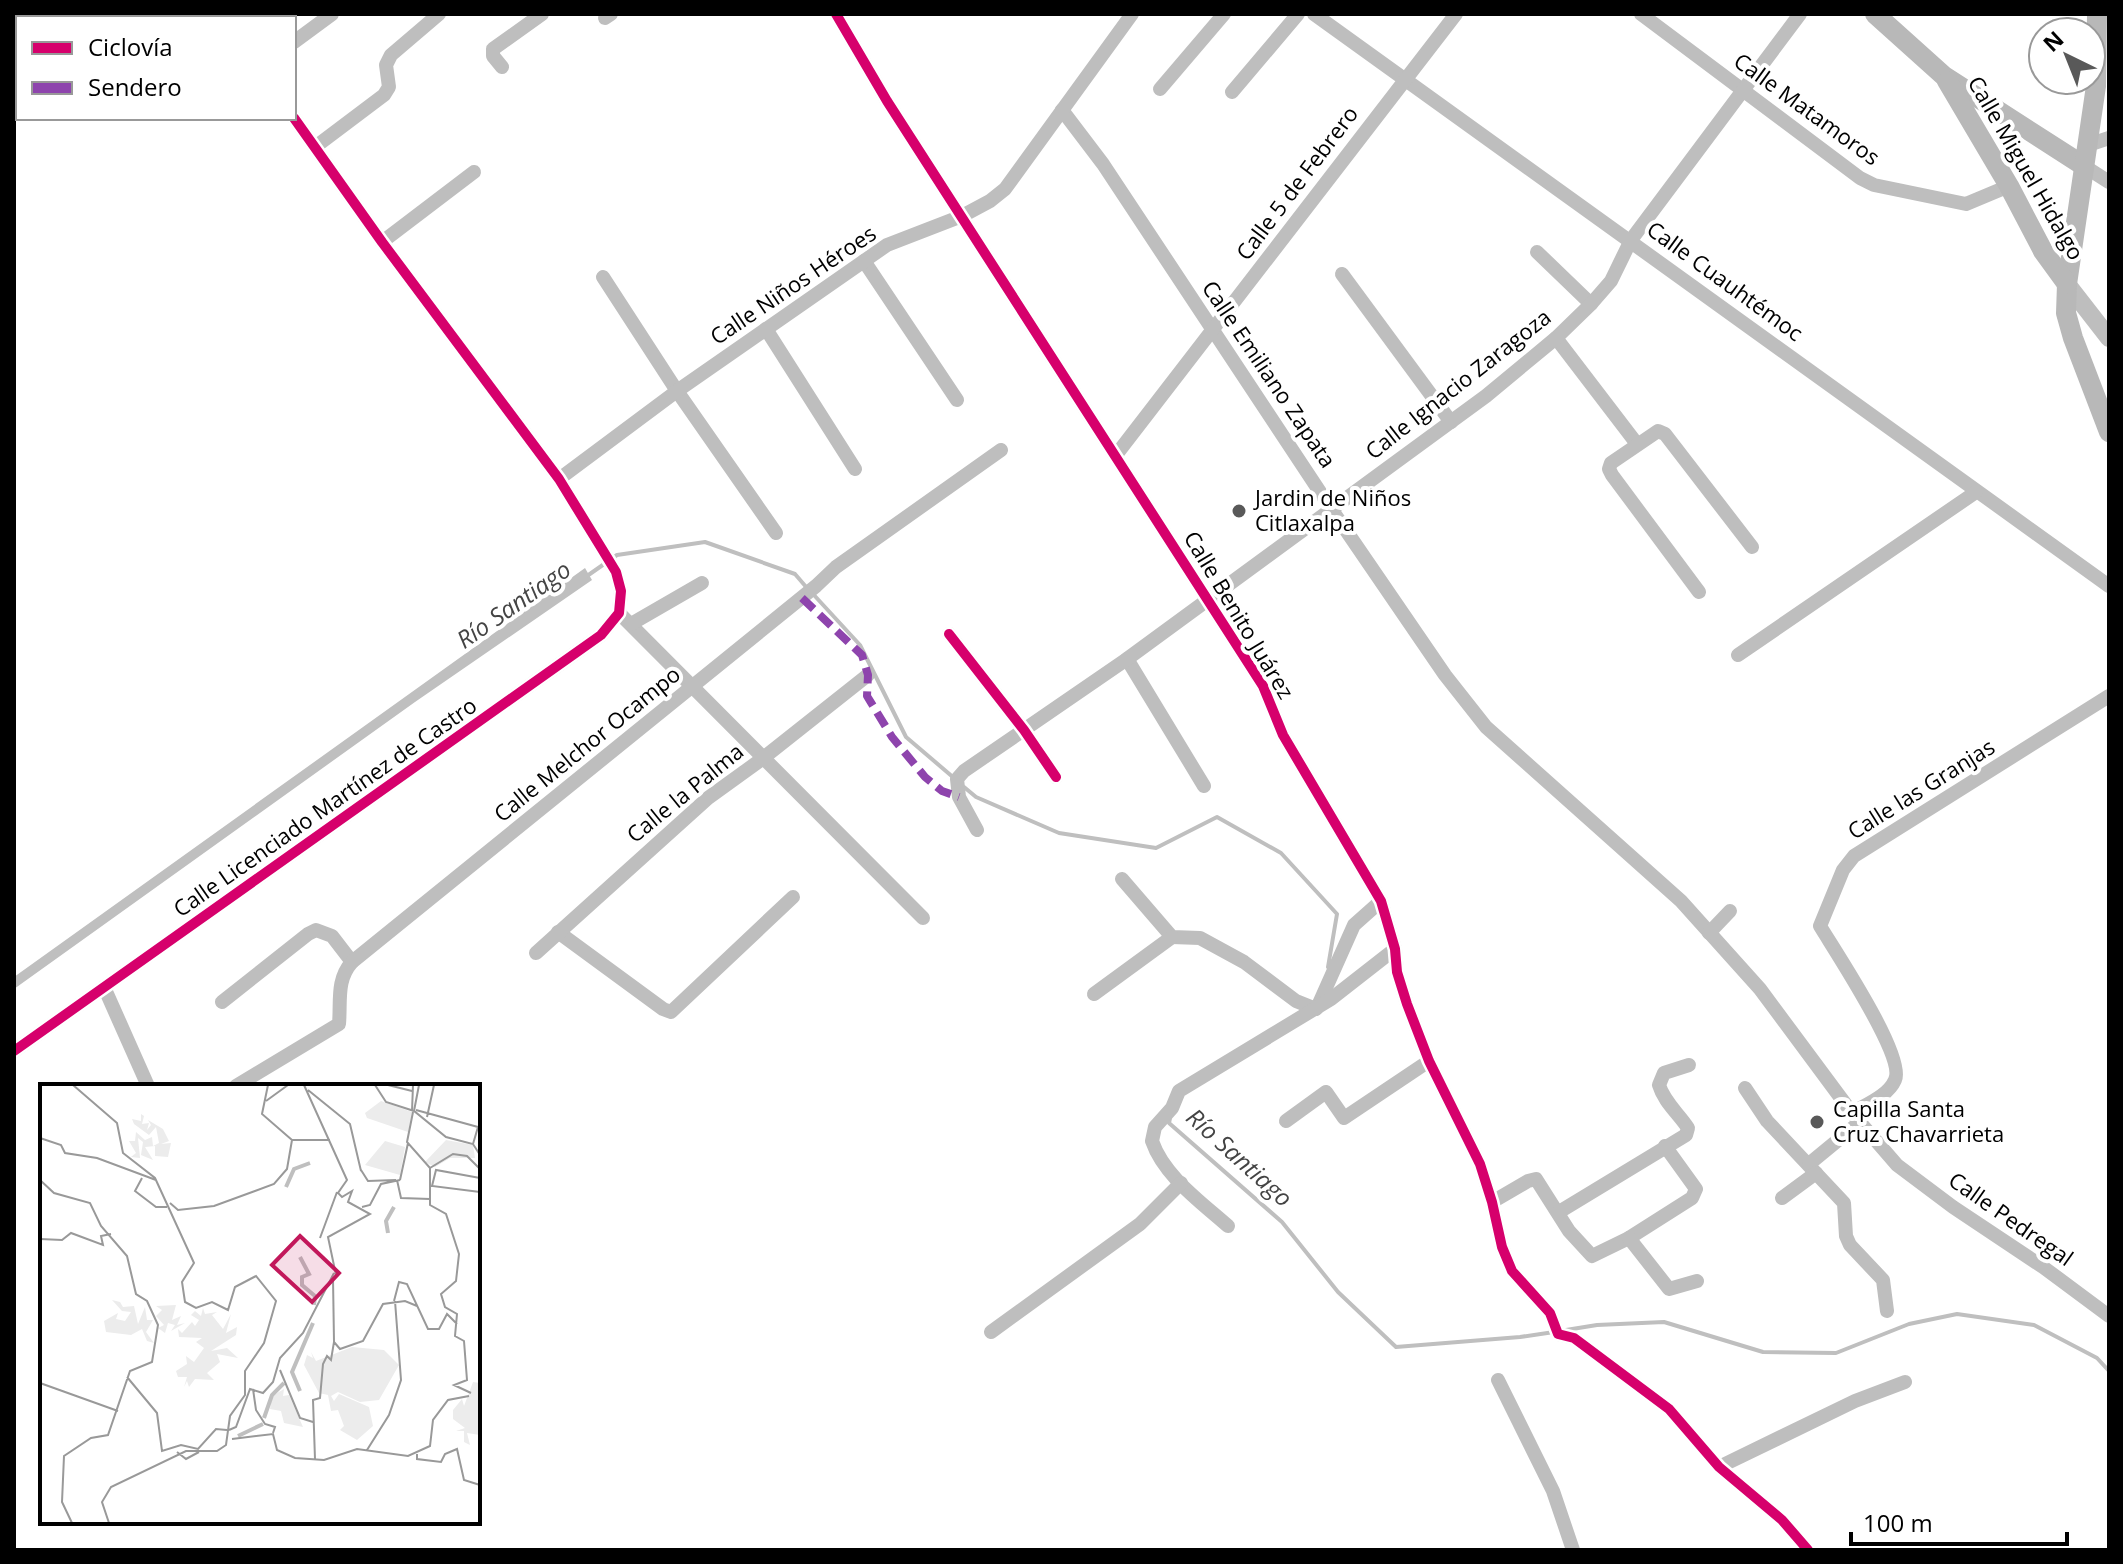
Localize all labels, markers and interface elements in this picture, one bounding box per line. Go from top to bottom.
legend [16,16,296,120]
north arrow [2027,16,2107,96]
text: N [2036,24,2069,58]
text: Ciclovía [88,30,173,63]
street label: Calle Matamoros [1729,45,1887,171]
text: Sendero [88,70,182,103]
street label: Calle Miguel Hidalgo [1962,70,2092,265]
street label: Calle 5 de Febrero [1228,99,1364,266]
street label: Calle Cuauhtémoc [1641,213,1810,347]
street label: Calle Niños Héroes [704,218,881,351]
street label: Calle Emiliano Zapata [1196,274,1344,473]
street label: Calle Ignacio Zaragoza [1358,301,1556,465]
place label: Jardin de Niños Citlaxalpa [1253,482,1411,537]
marker: Jardin de Niños Citlaxalpa [1230,502,1248,520]
street label: Calle Benito Juárez [1178,525,1302,704]
water label: Río Santiago [449,552,577,655]
street label: Calle Melchor Ocampo [487,659,686,828]
street label: Calle Licenciado Martínez de Castro [167,690,482,923]
street label: Calle las Granjas [1841,731,2000,845]
street label: Calle la Palma [620,736,749,849]
inset map [40,1084,480,1524]
place label: Capilla Santa Cruz Chavarrieta [1833,1093,2004,1148]
water label: Río Santiago [1180,1100,1300,1213]
marker: Capilla Santa Cruz Chavarrieta [1808,1113,1826,1131]
street label: Calle Pedregal [1943,1164,2080,1272]
scale bar [1851,1496,2067,1546]
text: 100 m [1863,1506,1933,1539]

